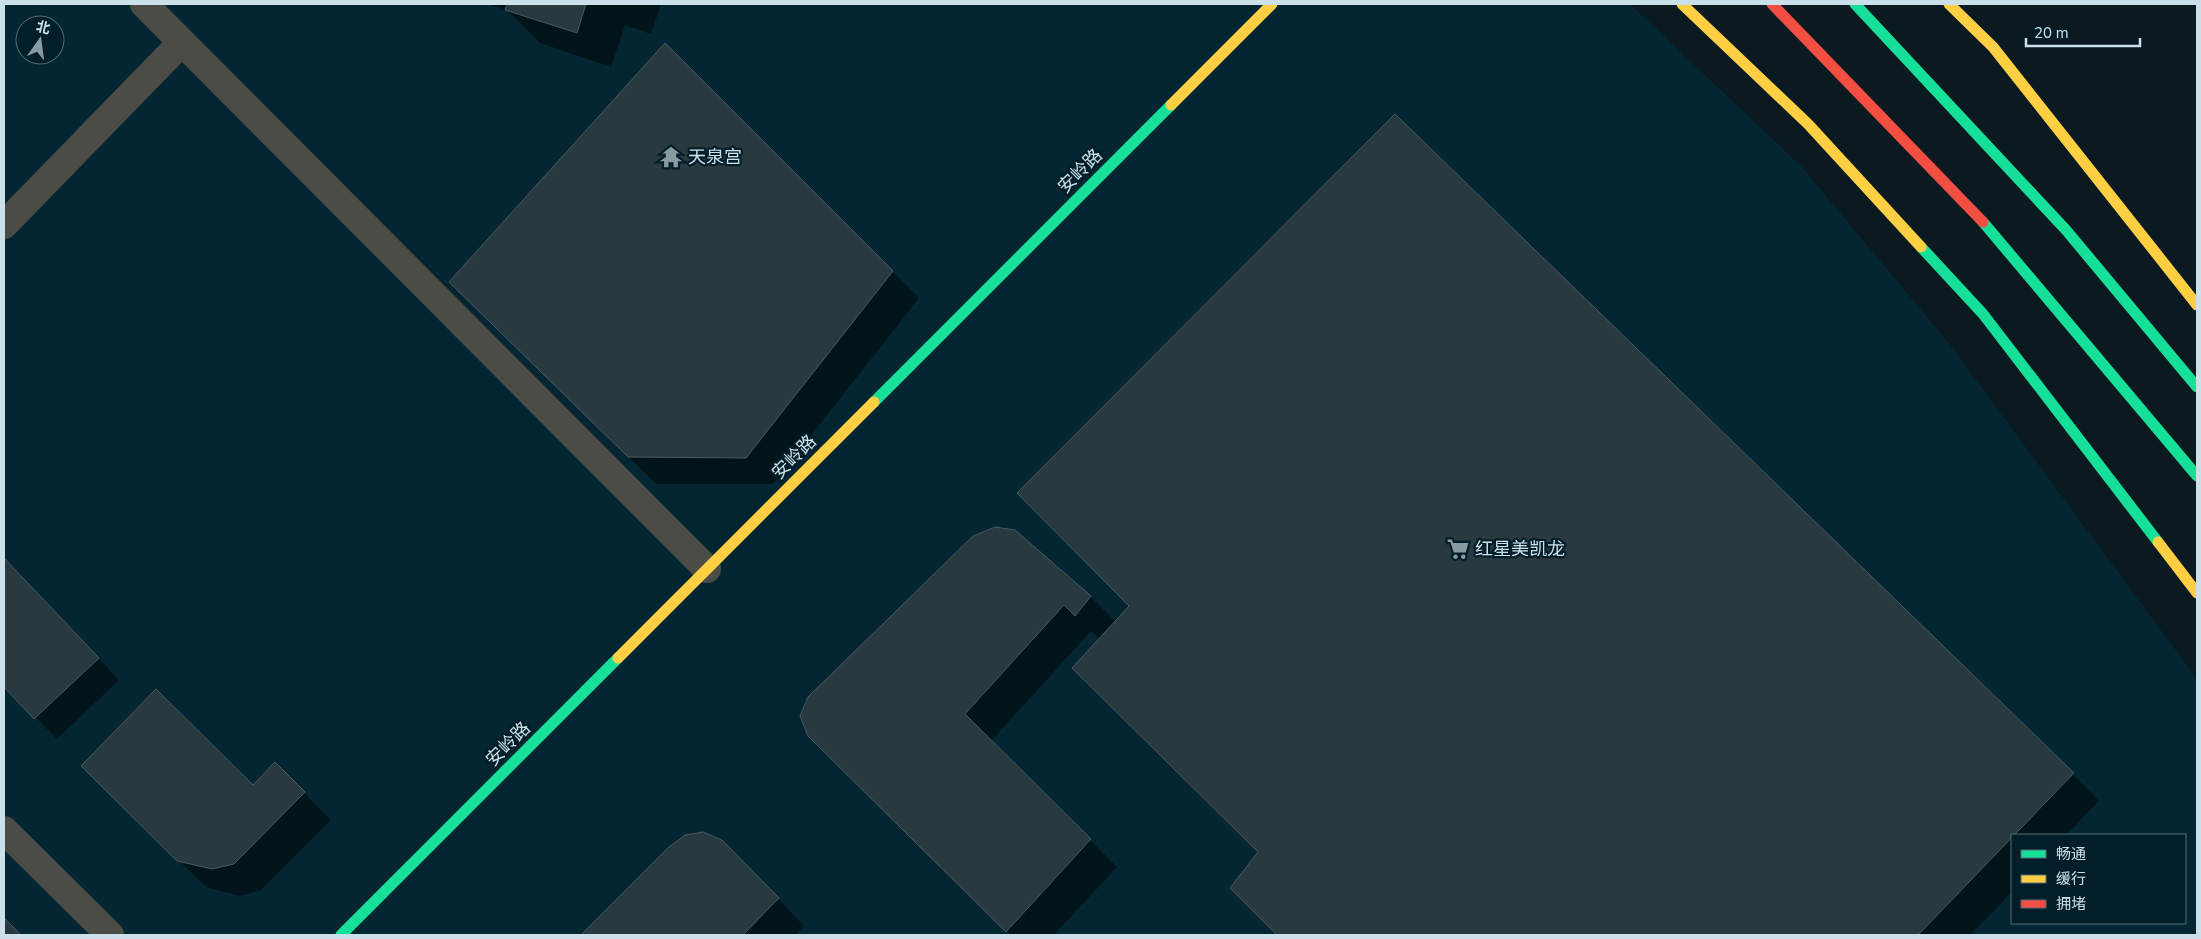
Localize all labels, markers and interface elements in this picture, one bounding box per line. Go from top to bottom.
north arrow [15,15,65,65]
scale bar [2026,15,2140,47]
text: 北 [34,17,52,39]
text: 20 m [2034,23,2069,43]
street label: 安岭路 [1052,143,1108,199]
temple icon: 天泉宫 [658,144,684,170]
place label: 天泉宫 [688,145,742,169]
street label: 安岭路 [766,429,822,485]
supermarket icon: 红星美凯龙 [1445,536,1471,562]
place label: 红星美凯龙 [1475,537,1565,561]
street label: 安岭路 [480,716,536,772]
legend [2011,834,2186,924]
text: 畅通 [2056,844,2086,864]
text: 缓行 [2056,869,2086,889]
text: 拥堵 [2056,894,2086,914]

